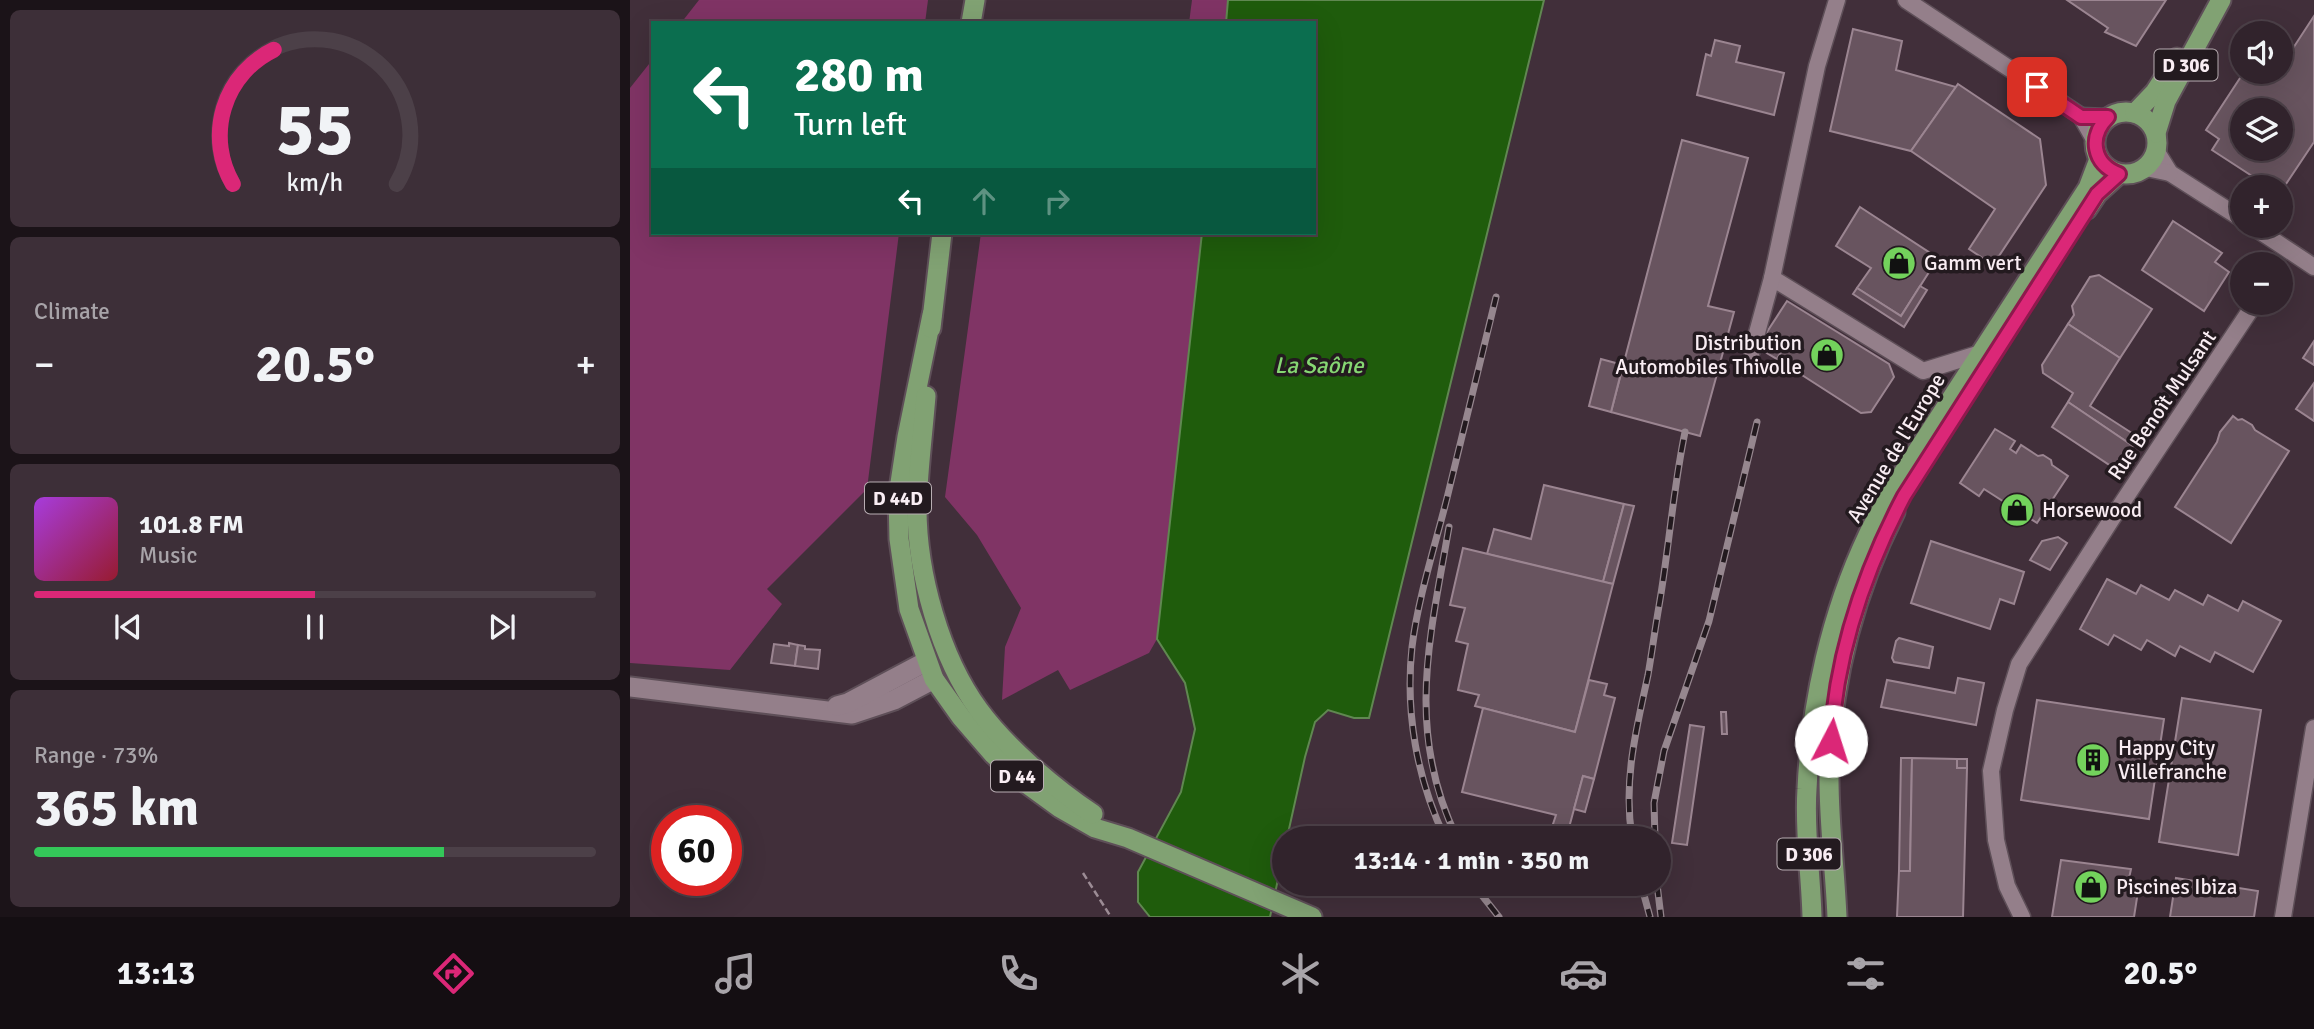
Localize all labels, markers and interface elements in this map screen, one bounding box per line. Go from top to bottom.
map controls [2230,21,2293,315]
button: sound [2230,21,2293,84]
text: 280 m [794,45,924,105]
icon: left [679,49,770,140]
road number: D 306 [2154,50,2218,80]
pin [2007,57,2067,117]
icon: arrive [2018,68,2056,106]
text: 55 [276,87,354,176]
button: layers [2230,98,2293,161]
text: Turn left [794,105,907,144]
text: km/h [287,167,343,198]
button: + [2230,175,2293,238]
icon: left [892,182,930,220]
icon: ahead [965,182,1003,220]
icon: right [1038,182,1076,220]
shop icon: Gamm vert [1880,244,1918,282]
place label: Gamm vert [1924,250,2022,276]
button: − [2230,252,2293,315]
text: Climate [34,297,110,326]
street label: Rue Benoît Mulsant [2102,325,2222,485]
place label: Distribution Automobiles Thivolle [1615,330,1802,380]
text: 20.5° [255,332,375,396]
shop icon: Distribution Automobiles Thivolle [1808,336,1846,374]
text: − [34,341,55,388]
text: + [575,341,596,388]
water label: La Saône [1275,351,1365,380]
street label: Avenue de l'Europe [1841,369,1951,527]
road number: D 44D [865,482,931,513]
shop icon: Horsewood [1998,491,2036,529]
place label: Horsewood [2042,497,2142,523]
text: 101.8 FM [139,509,244,541]
text: Music [139,541,197,570]
icon: previous [109,608,147,646]
icon: pause [296,608,334,646]
icon: next [483,608,521,646]
position arrow [1794,704,1868,778]
place label: Happy City Villefranche [2118,735,2227,785]
text: Range · 73% [34,741,158,770]
building icon: Happy City Villefranche [2074,741,2112,779]
road number: D 44 [991,761,1043,792]
text: 365 km [34,776,199,840]
speed limit sign: 60 [651,805,742,896]
road number: D 306 [1778,838,1840,870]
text: 13:14 · 1 min · 350 m [1354,845,1589,877]
shop icon: Piscines Ibiza [2072,868,2110,906]
place label: Piscines Ibiza [2116,874,2237,900]
icon: directions [429,949,478,998]
icon: music [711,949,760,998]
icon: phone [994,949,1043,998]
icon: climate [1276,949,1325,998]
icon: car [1559,949,1608,998]
icon: filters [1841,949,1890,998]
text: 13:13 [117,954,195,993]
text: 20.5° [2123,954,2197,993]

